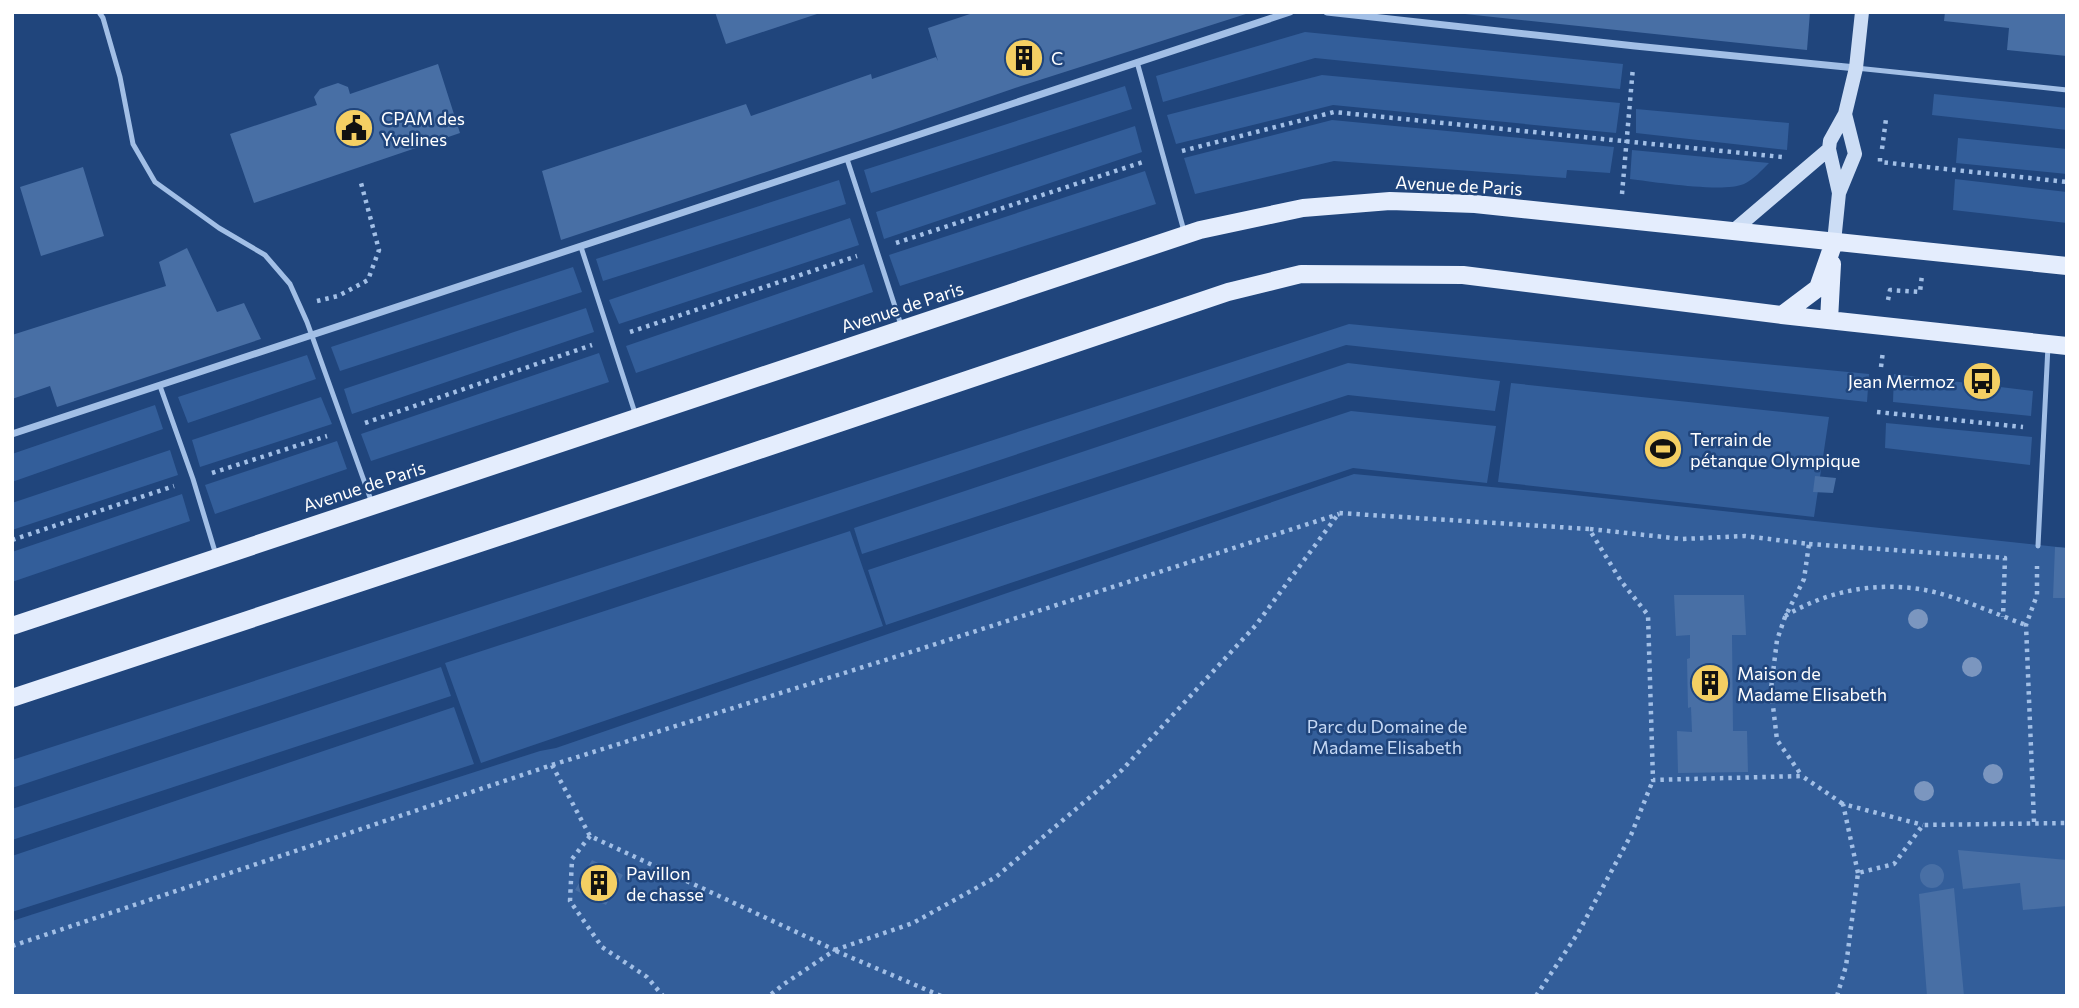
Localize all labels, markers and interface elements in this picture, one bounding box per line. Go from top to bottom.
building icon: C [1003,37,1045,79]
place label: C [1051,47,1063,69]
public building icon: CPAM des Yvelines [333,107,375,149]
place label: CPAM des Yvelines [381,107,465,150]
street label: Avenue de Paris [1395,171,1523,199]
street label: Avenue de Paris [838,277,966,337]
bus stop icon: Jean Mermoz [1961,360,2003,402]
place label: Jean Mermoz [1848,370,1955,392]
sports icon: Terrain de pétanque Olympique [1642,428,1684,470]
place label: Terrain de pétanque Olympique [1690,428,1860,471]
street label: Avenue de Paris [300,456,428,516]
building icon: Maison de Madame Elisabeth [1689,662,1731,704]
place label: Maison de Madame Elisabeth [1737,662,1887,705]
park label: Parc du Domaine de Madame Elisabeth [1307,715,1467,758]
building icon: Pavillon de chasse [578,862,620,904]
place label: Pavillon de chasse [626,862,704,905]

